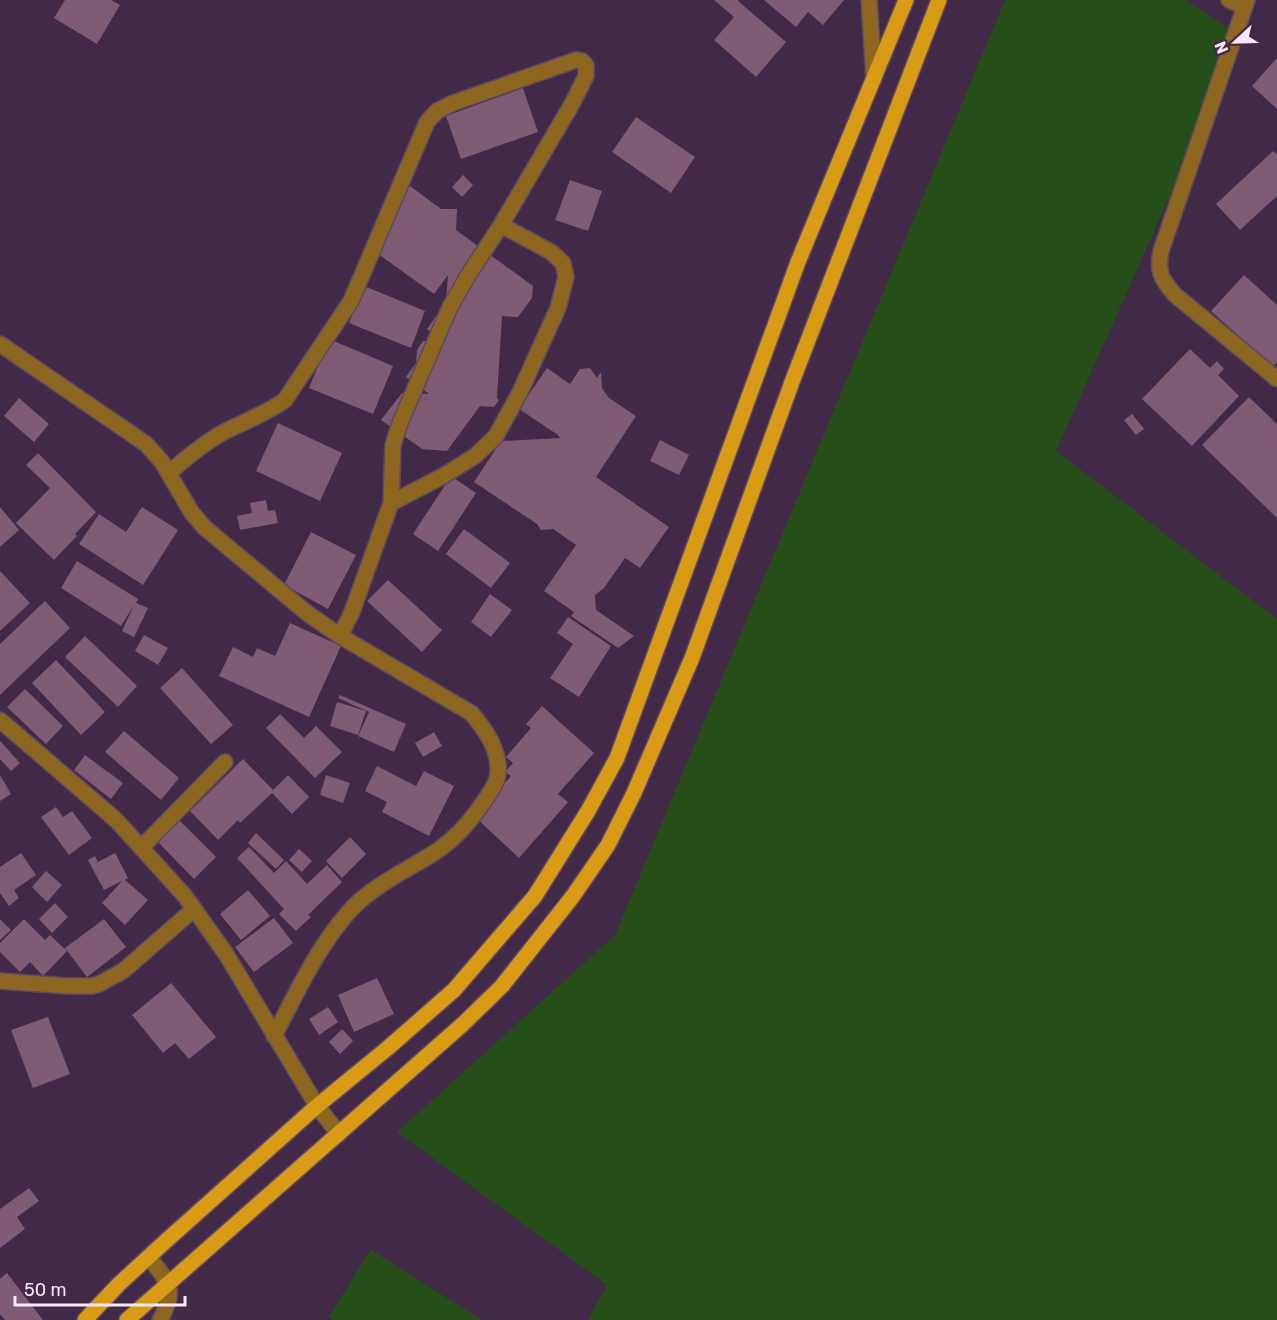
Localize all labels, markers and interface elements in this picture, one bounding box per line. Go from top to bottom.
north arrow [1205,12,1265,72]
text: N [1211,39,1233,56]
scale bar [15,1269,184,1307]
text: 50 m [24,1279,67,1301]

